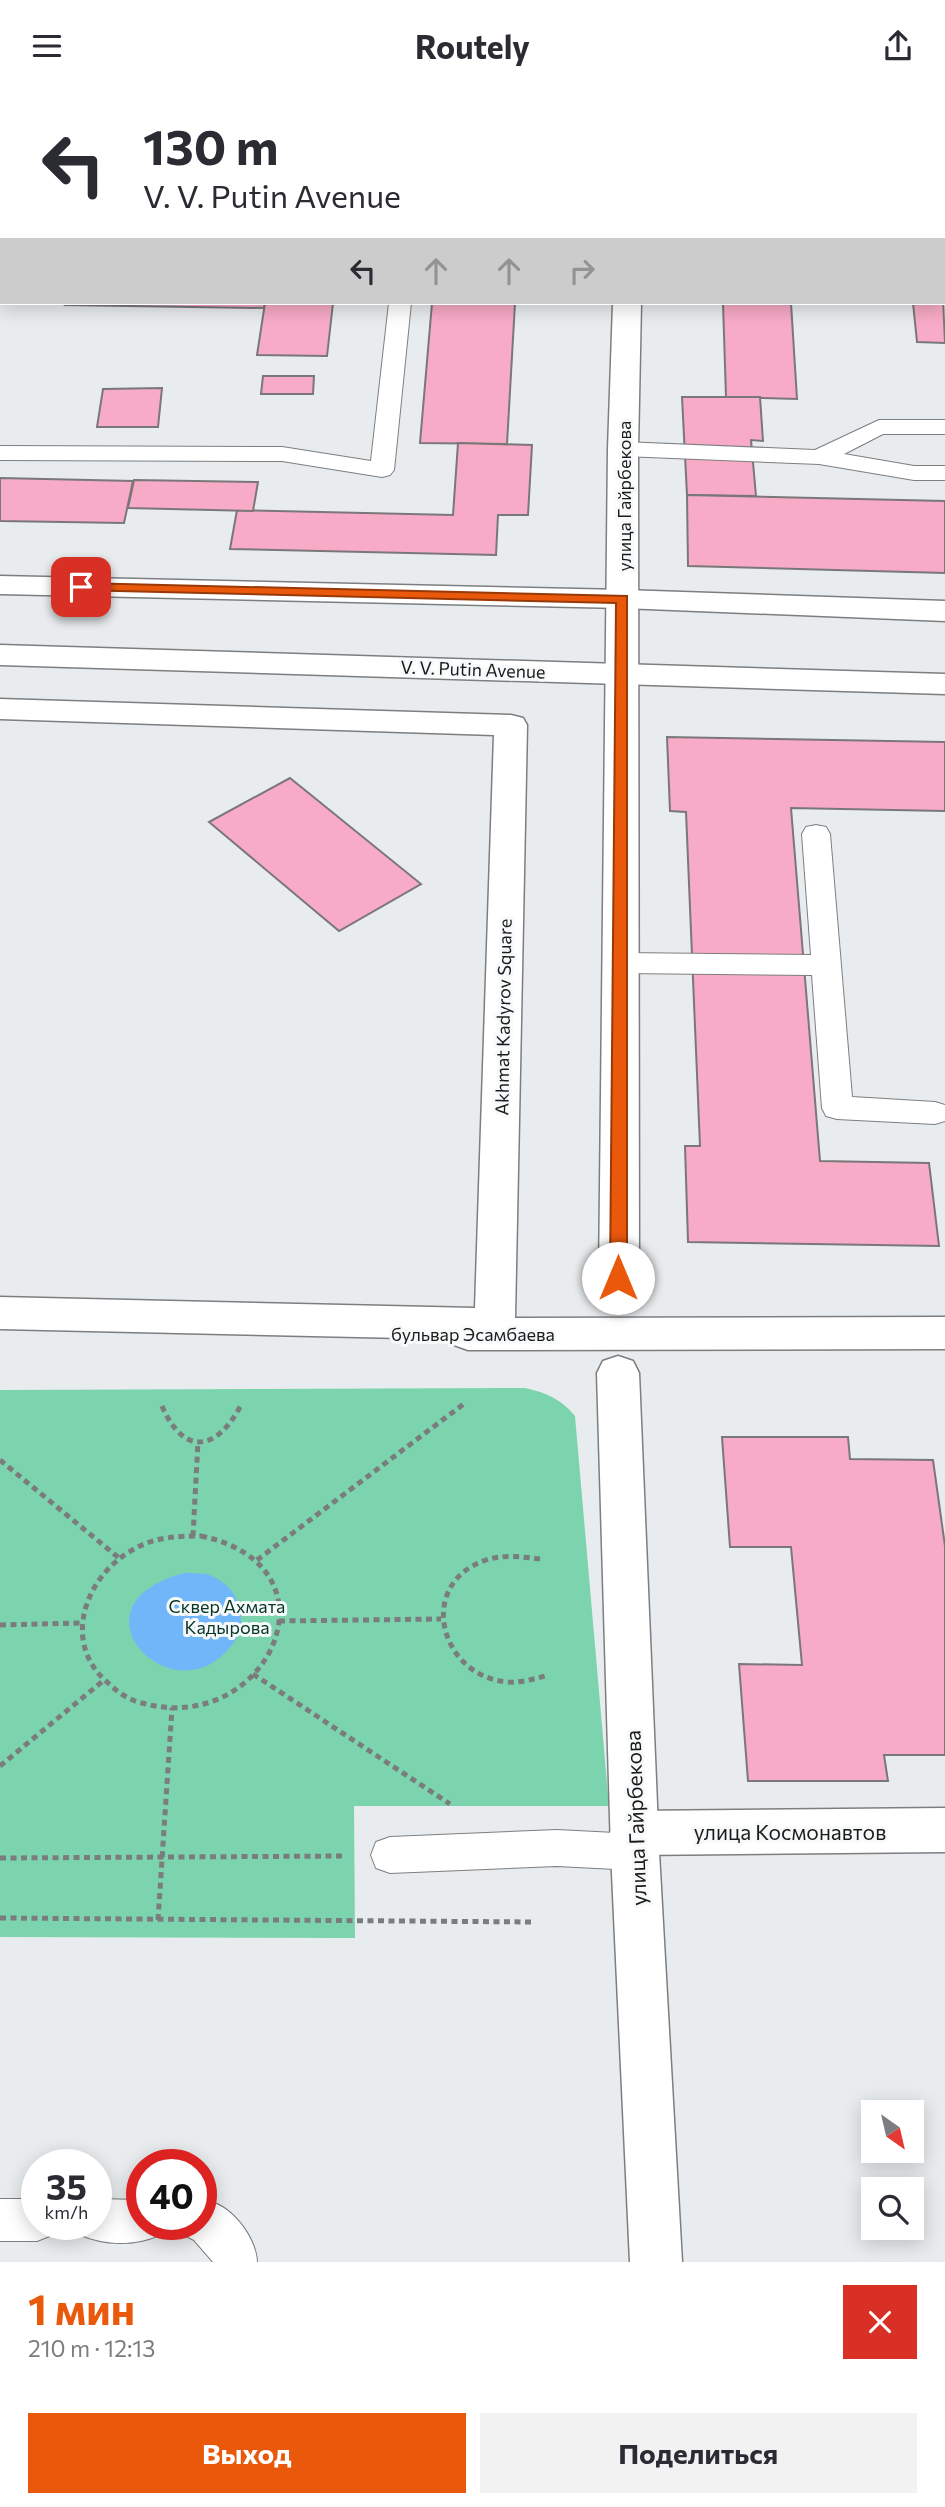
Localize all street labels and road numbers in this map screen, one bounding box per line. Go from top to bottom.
street label: улица Гайрбекова [613,421,635,571]
street label: V. V. Putin Avenue [400,655,546,683]
street label: Akhmat Kadyrov Square [490,919,516,1115]
street label: бульвар Эсамбаева [391,1323,555,1345]
street label: улица Гайрбекова [619,1730,651,1906]
street label: улица Космонавтов [694,1819,886,1844]

